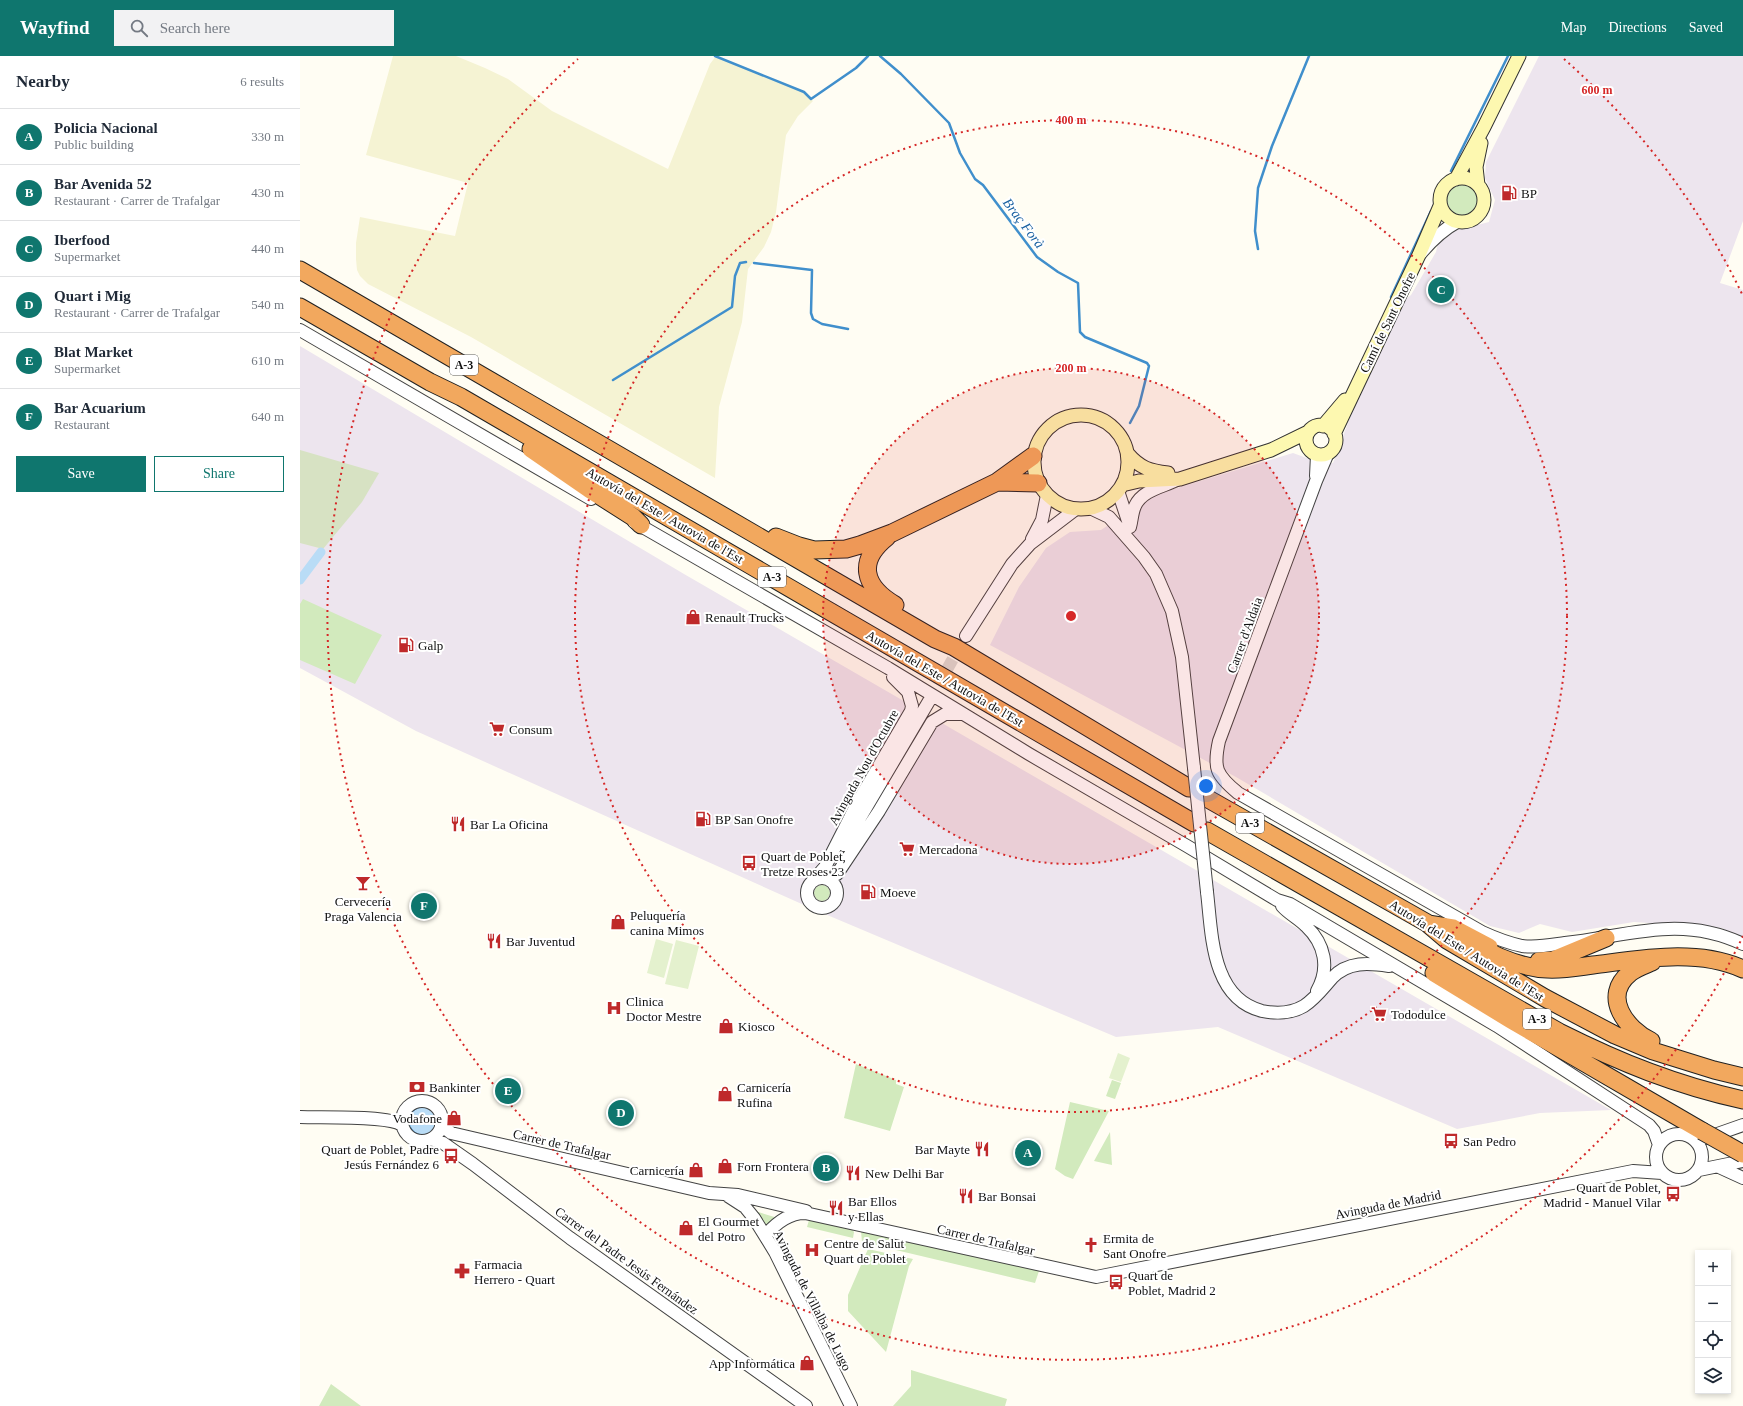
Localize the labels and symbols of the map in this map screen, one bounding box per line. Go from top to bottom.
text: 600 m [1582,83,1613,97]
text: 400 m [1056,113,1087,127]
fuel station icon: BP [1500,184,1518,202]
place label: BP [1521,186,1537,201]
water label: Braç Forà [1000,195,1047,251]
street label: Camí de Sant Onofre [1357,269,1418,375]
pin: C [1428,275,1454,305]
road number: A-3 [450,355,478,375]
text: 200 m [1056,361,1087,375]
street label: Autovía del Este / Autovia de l'Est [583,464,746,567]
road number: A-3 [758,567,786,587]
street label: Carrer d'Aldaia [1224,595,1265,675]
shop icon: Renault Trucks [684,608,702,626]
centre of rings [1064,609,1078,623]
place label: Renault Trucks [705,610,784,625]
street label: Autovía del Este / Autovia de l'Est [863,627,1026,730]
fuel station icon: Galp [397,636,415,654]
place label: Galp [418,638,443,653]
street label: Avinguda Nou d'Octubre [825,707,902,828]
supermarket icon: Consum [488,720,506,738]
place label: Consum [509,722,552,737]
your location [1196,776,1216,796]
fuel station icon: BP San Onofre [694,810,712,828]
place label: BP San Onofre [715,812,793,827]
road number: A-3 [1236,813,1264,833]
restaurant icon: Bar La Oficina [449,815,467,833]
place label: Bar La Oficina [470,817,548,832]
supermarket icon: Mercadona [898,840,916,858]
place label: Mercadona [919,842,978,857]
place label: Quart de Poblet, Tretze Roses 23 [761,849,846,879]
bus stop icon: Quart de Poblet, Tretze Roses 23 [740,854,758,872]
bar icon: Cervecería Praga Valencia [354,874,372,892]
fuel station icon: Moeve [859,883,877,901]
place label: Moeve [880,885,916,900]
pin: F [411,891,437,921]
place label: Cervecería Praga Valencia [324,894,402,924]
street label: Autovía del Este / Autovia de l'Est [1387,897,1547,1004]
place label: Peluquería canina Mimos [630,908,704,938]
shop icon: Peluquería canina Mimos [609,913,627,931]
restaurant icon: Bar Juventud [485,932,503,950]
place label: Bar Juventud [506,934,575,949]
place label: Clinica Doctor Mestre [626,994,702,1024]
hospital icon: Clinica Doctor Mestre [605,999,623,1017]
supermarket icon: Tododulce [1370,1005,1388,1023]
place label: Tododulce [1391,1007,1446,1022]
road number: A-3 [1523,1009,1551,1029]
shop icon: Kiosco [717,1017,735,1035]
place label: Kiosco [738,1019,775,1034]
pin: E [495,1076,521,1106]
bank icon: Bankinter [408,1078,426,1096]
place label: Bankinter [429,1080,481,1095]
place label: Carnicería Rufina [737,1080,791,1110]
shop icon: Carnicería Rufina [716,1085,734,1103]
pin: D [608,1098,634,1128]
shop icon: Vodafone [445,1109,463,1127]
place label: Vodafone [392,1111,442,1126]
street label: Carrer de Trafalgar [512,1126,613,1163]
bus stop icon: San Pedro [1442,1132,1460,1150]
place label: San Pedro [1463,1134,1516,1149]
pin: A [1015,1138,1041,1168]
restaurant icon: Bar Mayte [973,1140,991,1158]
place label: Quart de Poblet, Padre Jesús Fernández 6 [321,1142,439,1172]
place label: Bar Mayte [915,1142,970,1157]
bus stop icon: Quart de Poblet, Padre Jesús Fernández 6 [442,1147,460,1165]
pin: B [813,1153,839,1183]
shop icon: Forn Frontera [716,1157,734,1175]
place label: Forn Frontera [737,1159,809,1174]
shop icon: Carnicería [687,1161,705,1179]
place label: Carnicería [630,1163,684,1178]
restaurant icon: New Delhi Bar [844,1164,862,1182]
place label: New Delhi Bar [865,1166,944,1181]
place label: Quart de Poblet, Madrid - Manuel Vilar [1543,1180,1662,1210]
bus stop icon: Quart de Poblet, Madrid - Manuel Vilar [1664,1185,1682,1203]
restaurant icon: Bar Bonsai [957,1187,975,1205]
street label: Avinguda de Madrid [1334,1187,1443,1222]
place label: Bar Bonsai [978,1189,1037,1204]
place label: Bar Ellos y Ellas [848,1194,897,1224]
restaurant icon: Bar Ellos y Ellas [827,1199,845,1217]
street label: Carrer del Padre Jesús Fernández [552,1203,701,1318]
place label: El Gourmet del Potro [698,1214,759,1244]
shop icon: El Gourmet del Potro [677,1219,695,1237]
street label: Carrer de Trafalgar [936,1221,1037,1258]
street label: Avinguda de Villalba de Lugo [770,1227,855,1373]
place label: Ermita de Sant Onofre [1103,1231,1166,1261]
place label: Centre de Salut Quart de Poblet [824,1236,906,1266]
church icon: Ermita de Sant Onofre [1082,1236,1100,1254]
hospital icon: Centre de Salut Quart de Poblet [803,1241,821,1259]
place label: Farmacia Herrero - Quart [474,1257,555,1287]
pharmacy icon: Farmacia Herrero - Quart [453,1262,471,1280]
place label: Quart de Poblet, Madrid 2 [1128,1268,1216,1298]
bus stop icon: Quart de Poblet, Madrid 2 [1107,1273,1125,1291]
shop icon: App Informática [798,1354,816,1372]
place label: App Informática [709,1356,795,1371]

